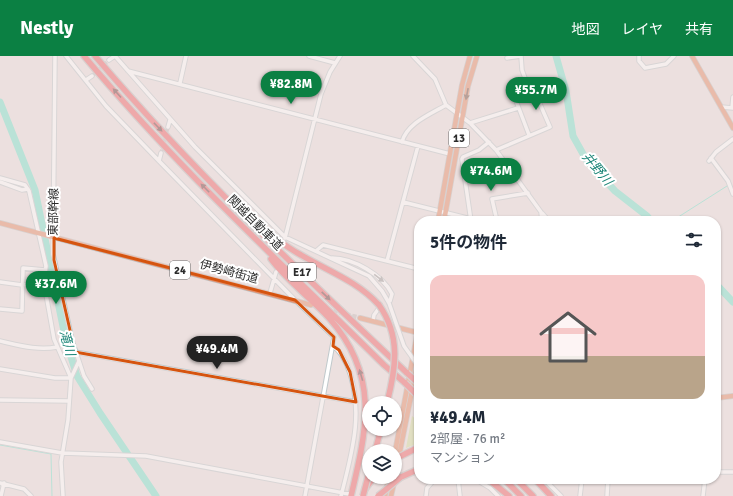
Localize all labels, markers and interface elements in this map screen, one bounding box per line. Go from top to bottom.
text: Nestly [20,16,73,40]
text: 地図 [571,21,599,38]
text: レイヤ [621,21,663,38]
text: 共有 [685,21,713,38]
pin: ¥82.8M [258,71,324,105]
text: ¥82.8M [270,76,312,92]
pin: ¥55.7M [503,77,569,111]
text: ¥55.7M [515,82,557,98]
one-way arrow [112,88,121,99]
one-way arrow [463,88,469,100]
one-way arrow [153,122,163,132]
road number: 13 [449,129,469,147]
water label: 井野川 [578,149,617,191]
pin: ¥74.6M [458,158,524,192]
text: ¥74.6M [470,163,512,179]
one-way arrow [200,183,210,193]
street label: 東部幹線 [46,188,62,236]
street label: 関越自動車道 [224,192,286,254]
icon: filters [683,229,705,251]
text: 5件の物件 [430,232,507,253]
street label: 伊勢崎街道 [198,257,260,287]
road number: 24 [170,261,190,279]
road number: E17 [288,263,316,281]
pin: ¥37.6M [23,271,89,305]
one-way arrow [373,274,384,282]
text: ¥37.6M [35,276,77,292]
one-way arrow [321,291,331,301]
icon: home [532,301,604,373]
water label: 滝川 [56,328,79,360]
pin: ¥49.4M [184,336,250,370]
text: ¥49.4M [196,341,238,357]
one-way arrow [358,369,364,381]
map controls [362,396,402,484]
button: locate [362,396,402,436]
text: ¥49.4M [430,407,486,428]
text: 2部屋 · 76 m² [430,431,505,447]
button: layers [362,444,402,484]
text: マンション [430,450,495,466]

